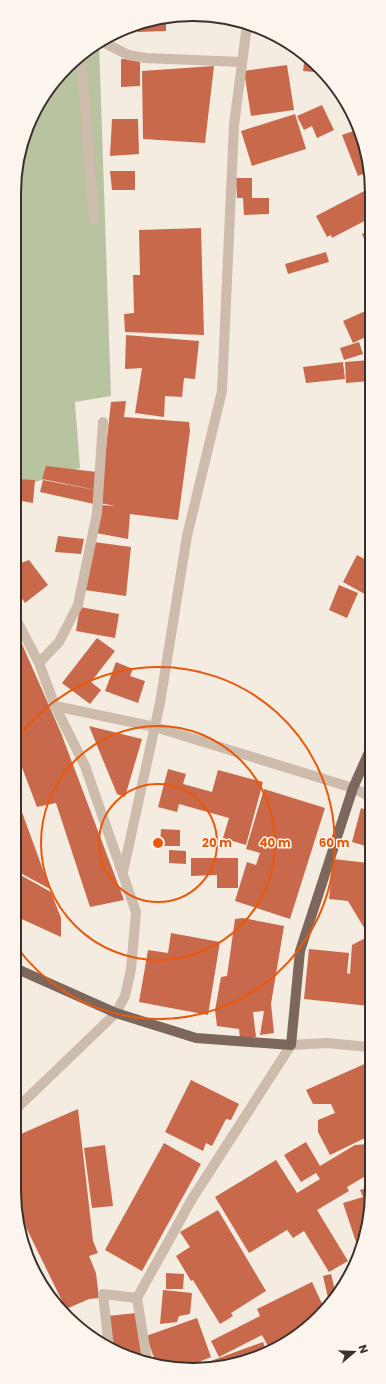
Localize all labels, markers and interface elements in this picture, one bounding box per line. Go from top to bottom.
text: 20 m [202,834,232,851]
text: 40 m [259,834,291,851]
text: 60 m [319,834,350,851]
centre of rings [151,836,165,850]
north arrow [334,1332,374,1372]
text: N [355,1342,372,1355]

